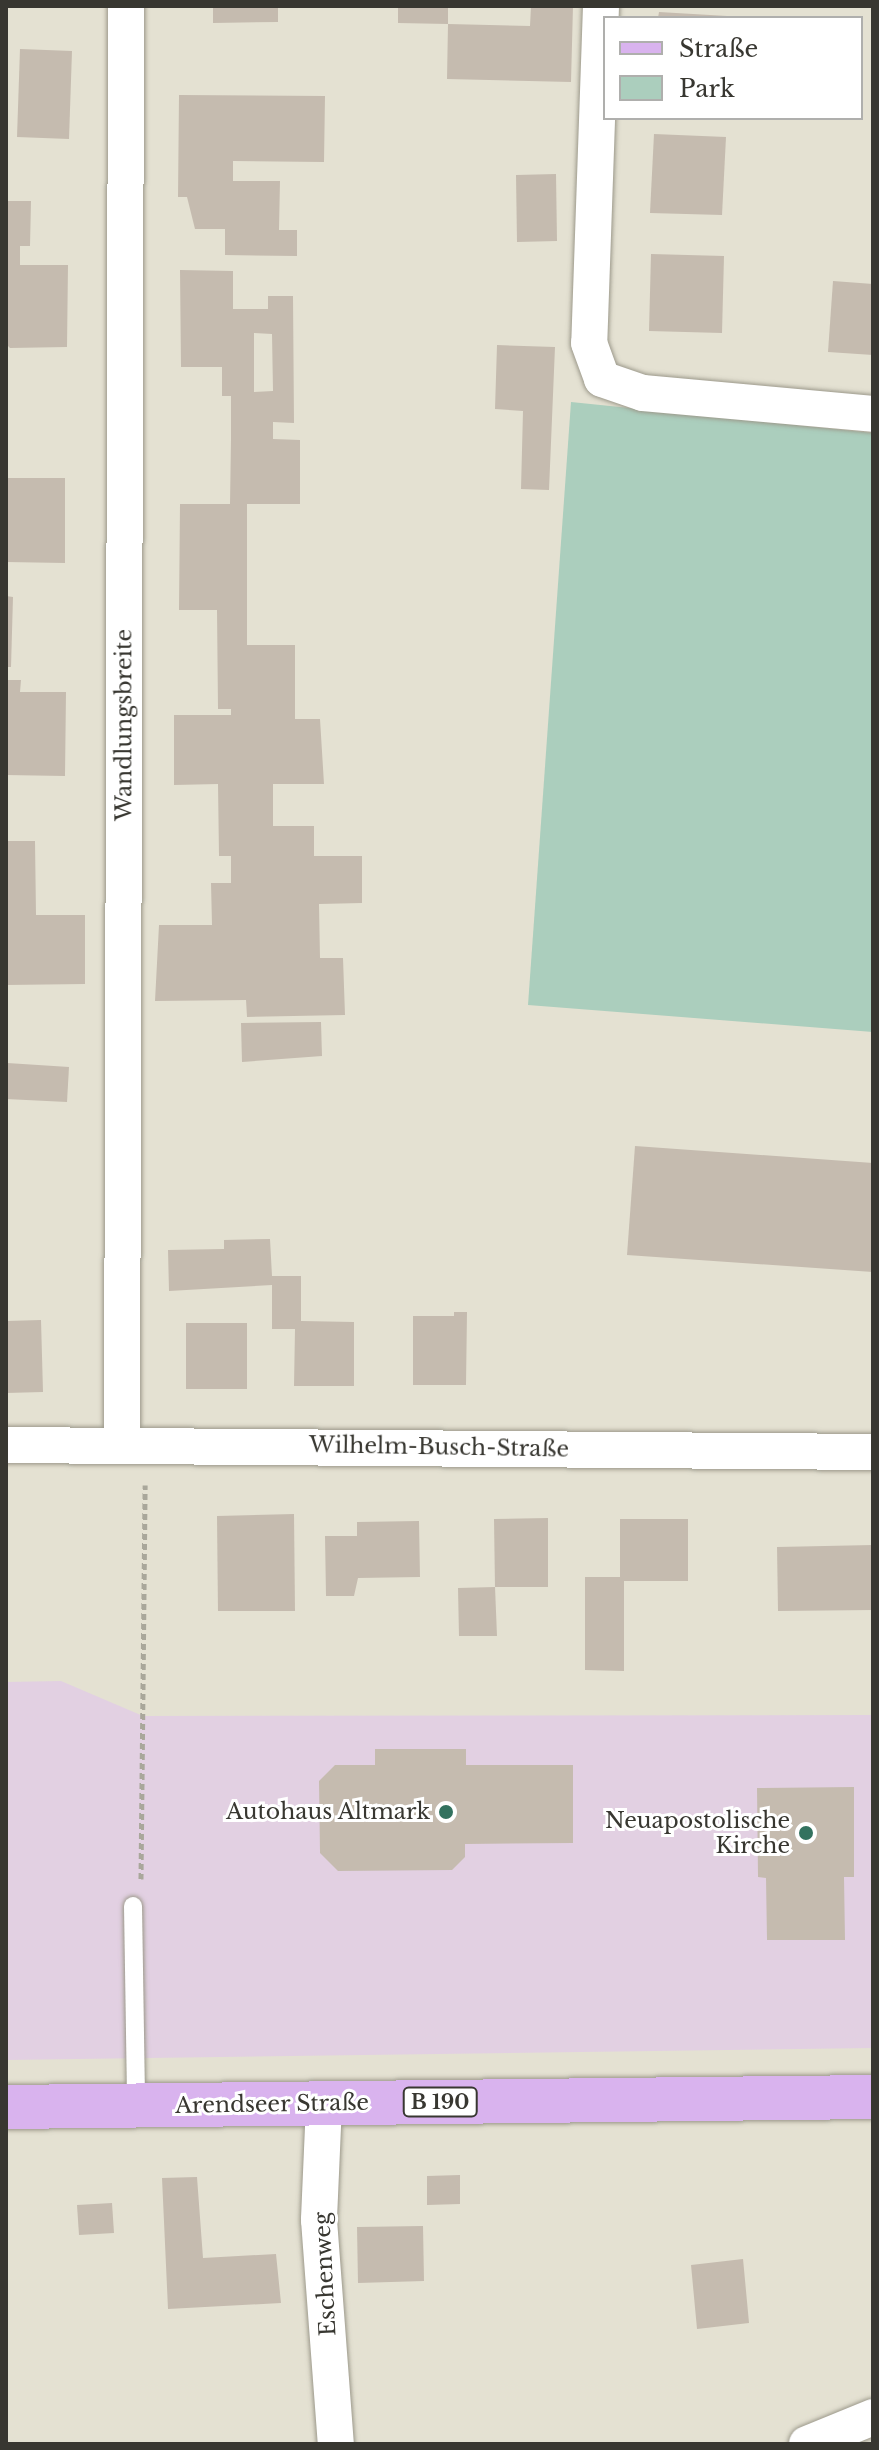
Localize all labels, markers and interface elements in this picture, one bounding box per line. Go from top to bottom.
legend [603,16,863,120]
text: Straße [679,34,758,63]
text: Park [679,74,735,103]
street label: Wandlungsbreite [111,629,137,821]
street label: Wilhelm-Busch-Straße [309,1432,569,1462]
place label: Autohaus Altmark [225,1799,430,1825]
marker: Autohaus Altmark [437,1803,455,1821]
place label: Neuapostolische Kirche [605,1807,790,1858]
marker: Neuapostolische Kirche [797,1824,815,1842]
road number: B 190 [402,2086,478,2118]
street label: Arendseer Straße [175,2089,369,2119]
street label: Eschenweg [309,2211,341,2337]

